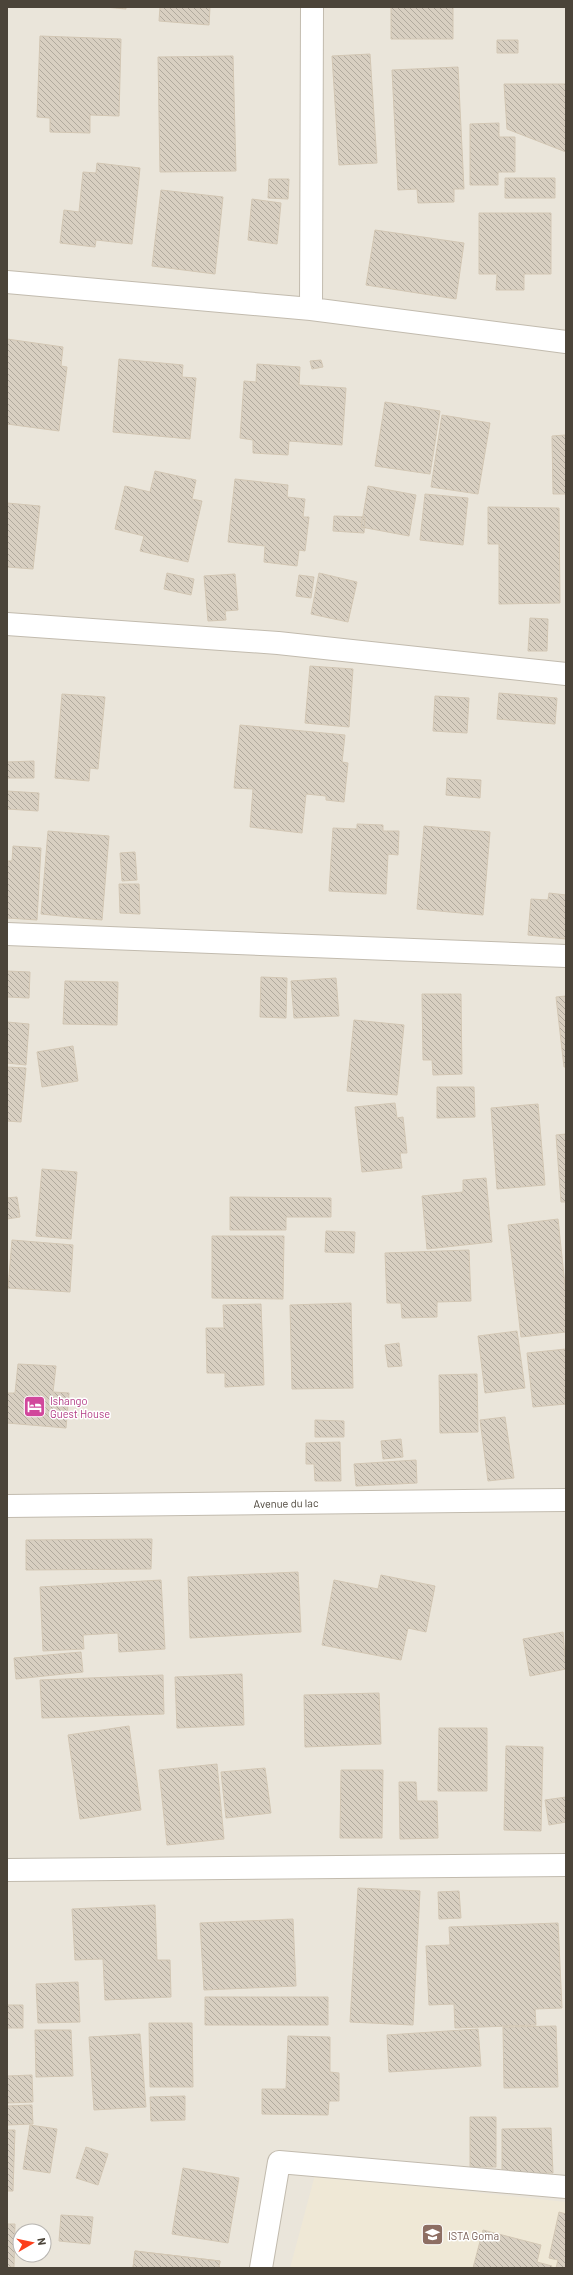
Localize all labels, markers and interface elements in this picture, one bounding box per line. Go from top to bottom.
hotel icon: Ishango Guest House [22,1393,48,1419]
place label: Ishango Guest House [50,1394,110,1420]
street label: Avenue du lac [253,1496,319,1510]
school or university icon: ISTA Goma [420,2222,446,2248]
north arrow [12,2223,52,2263]
place label: ISTA Goma [448,2229,499,2242]
text: N [35,2237,49,2246]

